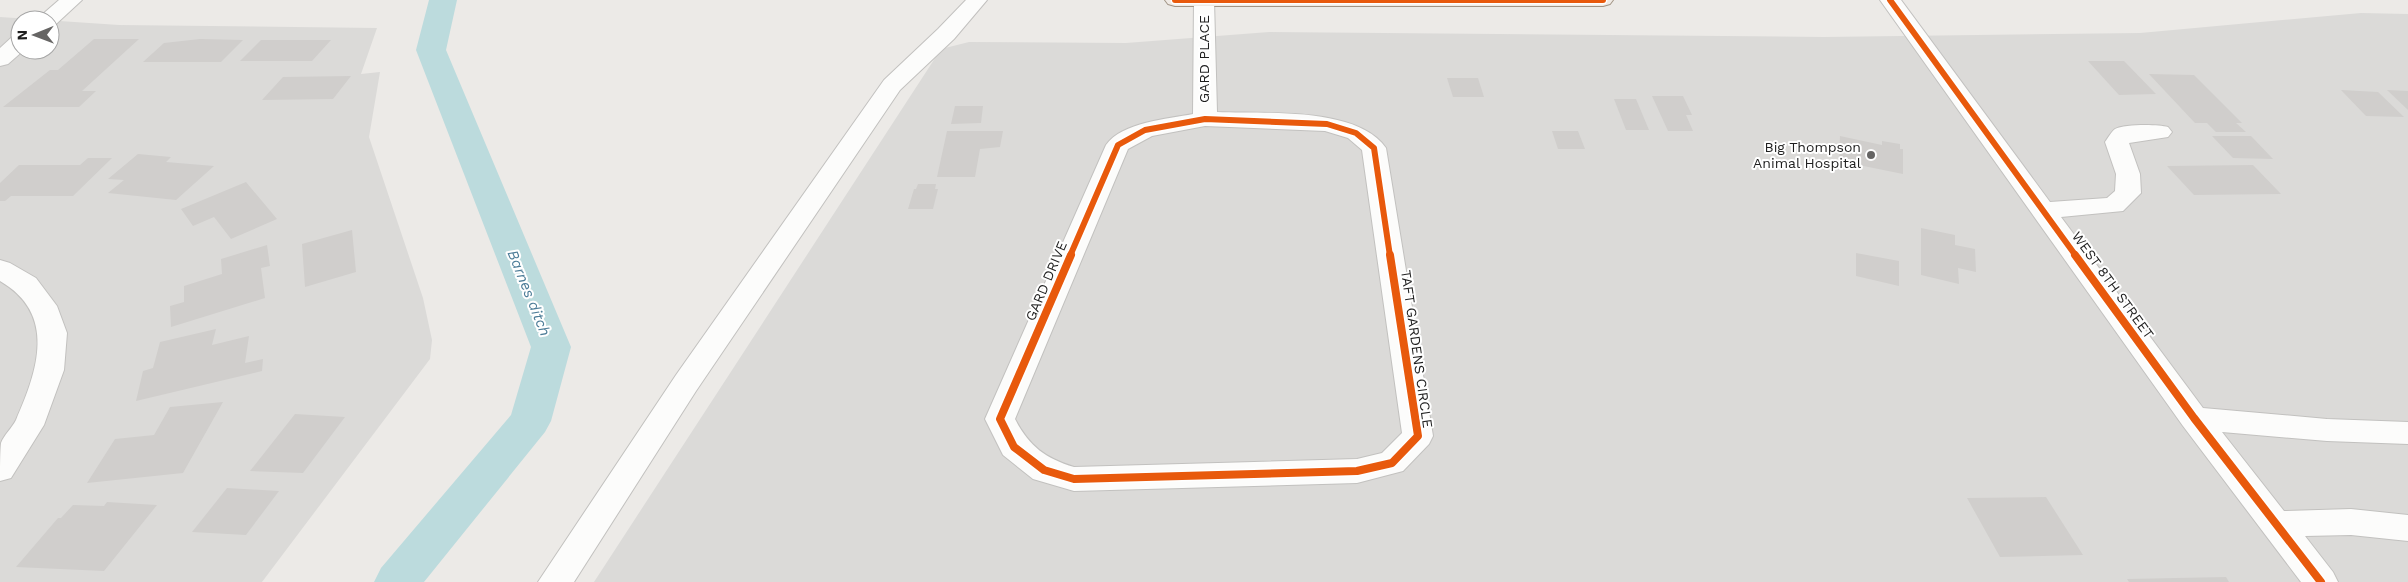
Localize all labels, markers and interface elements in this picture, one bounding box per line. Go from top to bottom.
north arrow [10,10,60,60]
street label: GARD PLACE [1196,15,1212,103]
text: N [14,30,30,41]
place label: Big Thompson Animal Hospital [1753,139,1862,171]
marker: Big Thompson Animal Hospital [1865,149,1877,161]
street label: WEST 8TH STREET [2069,228,2158,342]
street label: GARD DRIVE [1022,239,1070,323]
water label: Barnes ditch [504,247,554,339]
street label: TAFT GARDENS CIRCLE [1398,269,1436,429]

